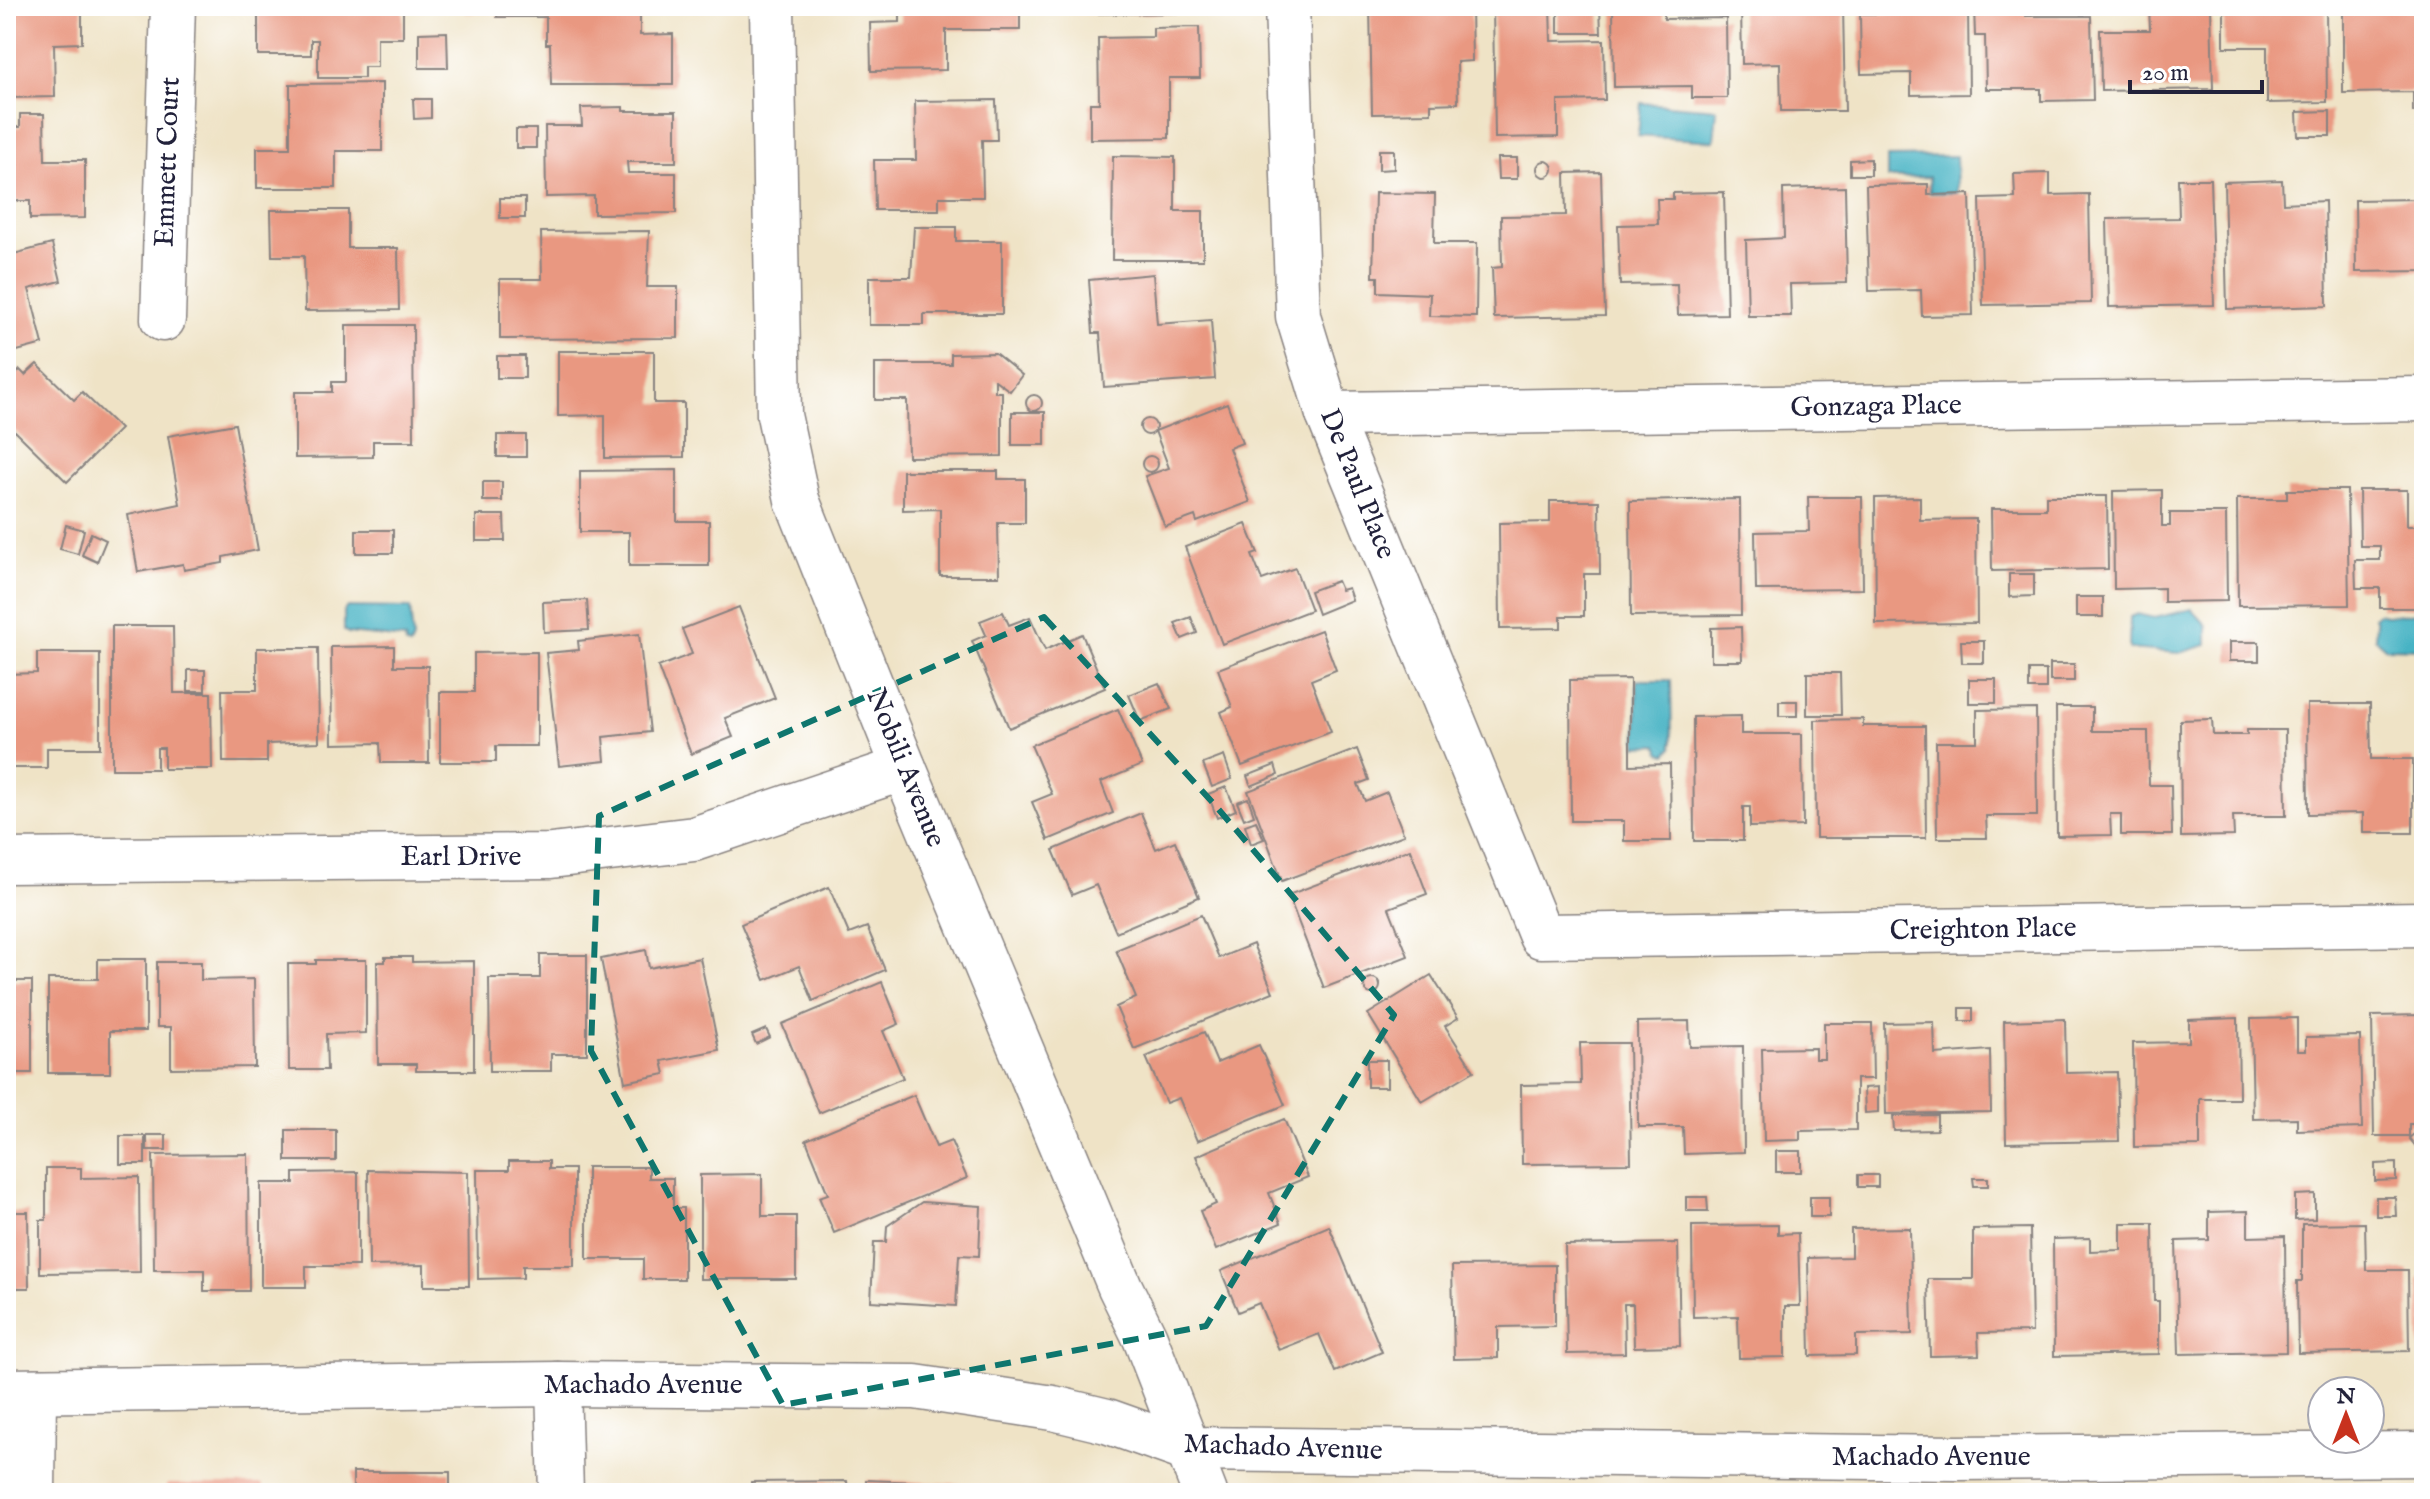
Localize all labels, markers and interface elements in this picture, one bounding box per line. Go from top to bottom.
scale bar [2130,44,2262,94]
text: 20 m [2142,58,2189,89]
street label: Emmett Court [148,76,188,248]
street label: Gonzaga Place [1790,388,1962,426]
street label: De Paul Place [1311,404,1403,564]
street label: Nobili Avenue [857,684,953,852]
street label: Earl Drive [401,840,522,875]
street label: Creighton Place [1889,911,2077,949]
street label: Machado Avenue [543,1368,743,1403]
north arrow [2306,1375,2386,1455]
text: N [2335,1383,2356,1411]
street label: Machado Avenue [1183,1427,1383,1469]
street label: Machado Avenue [1831,1440,2031,1475]

